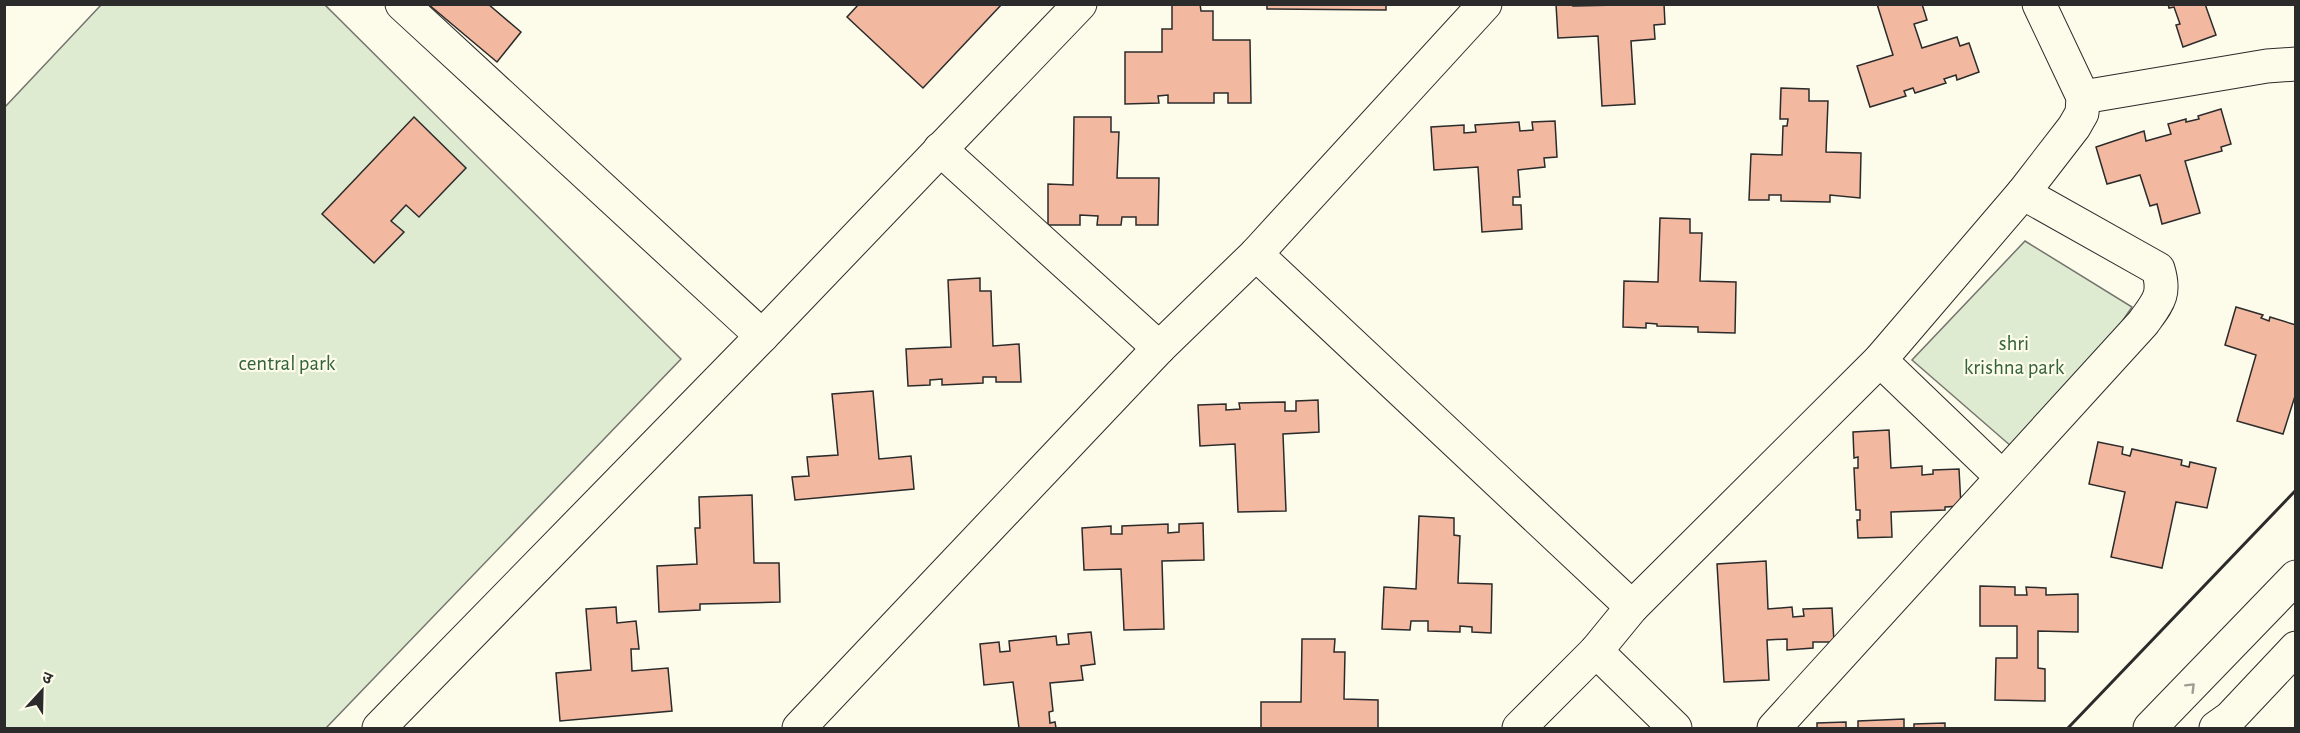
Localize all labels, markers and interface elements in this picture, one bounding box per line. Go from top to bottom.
park label: shri krishna park [1964,333,2065,378]
park label: central park [239,353,336,374]
north arrow [12,661,72,721]
text: उ [40,669,55,687]
one-way arrow [2184,683,2195,693]

